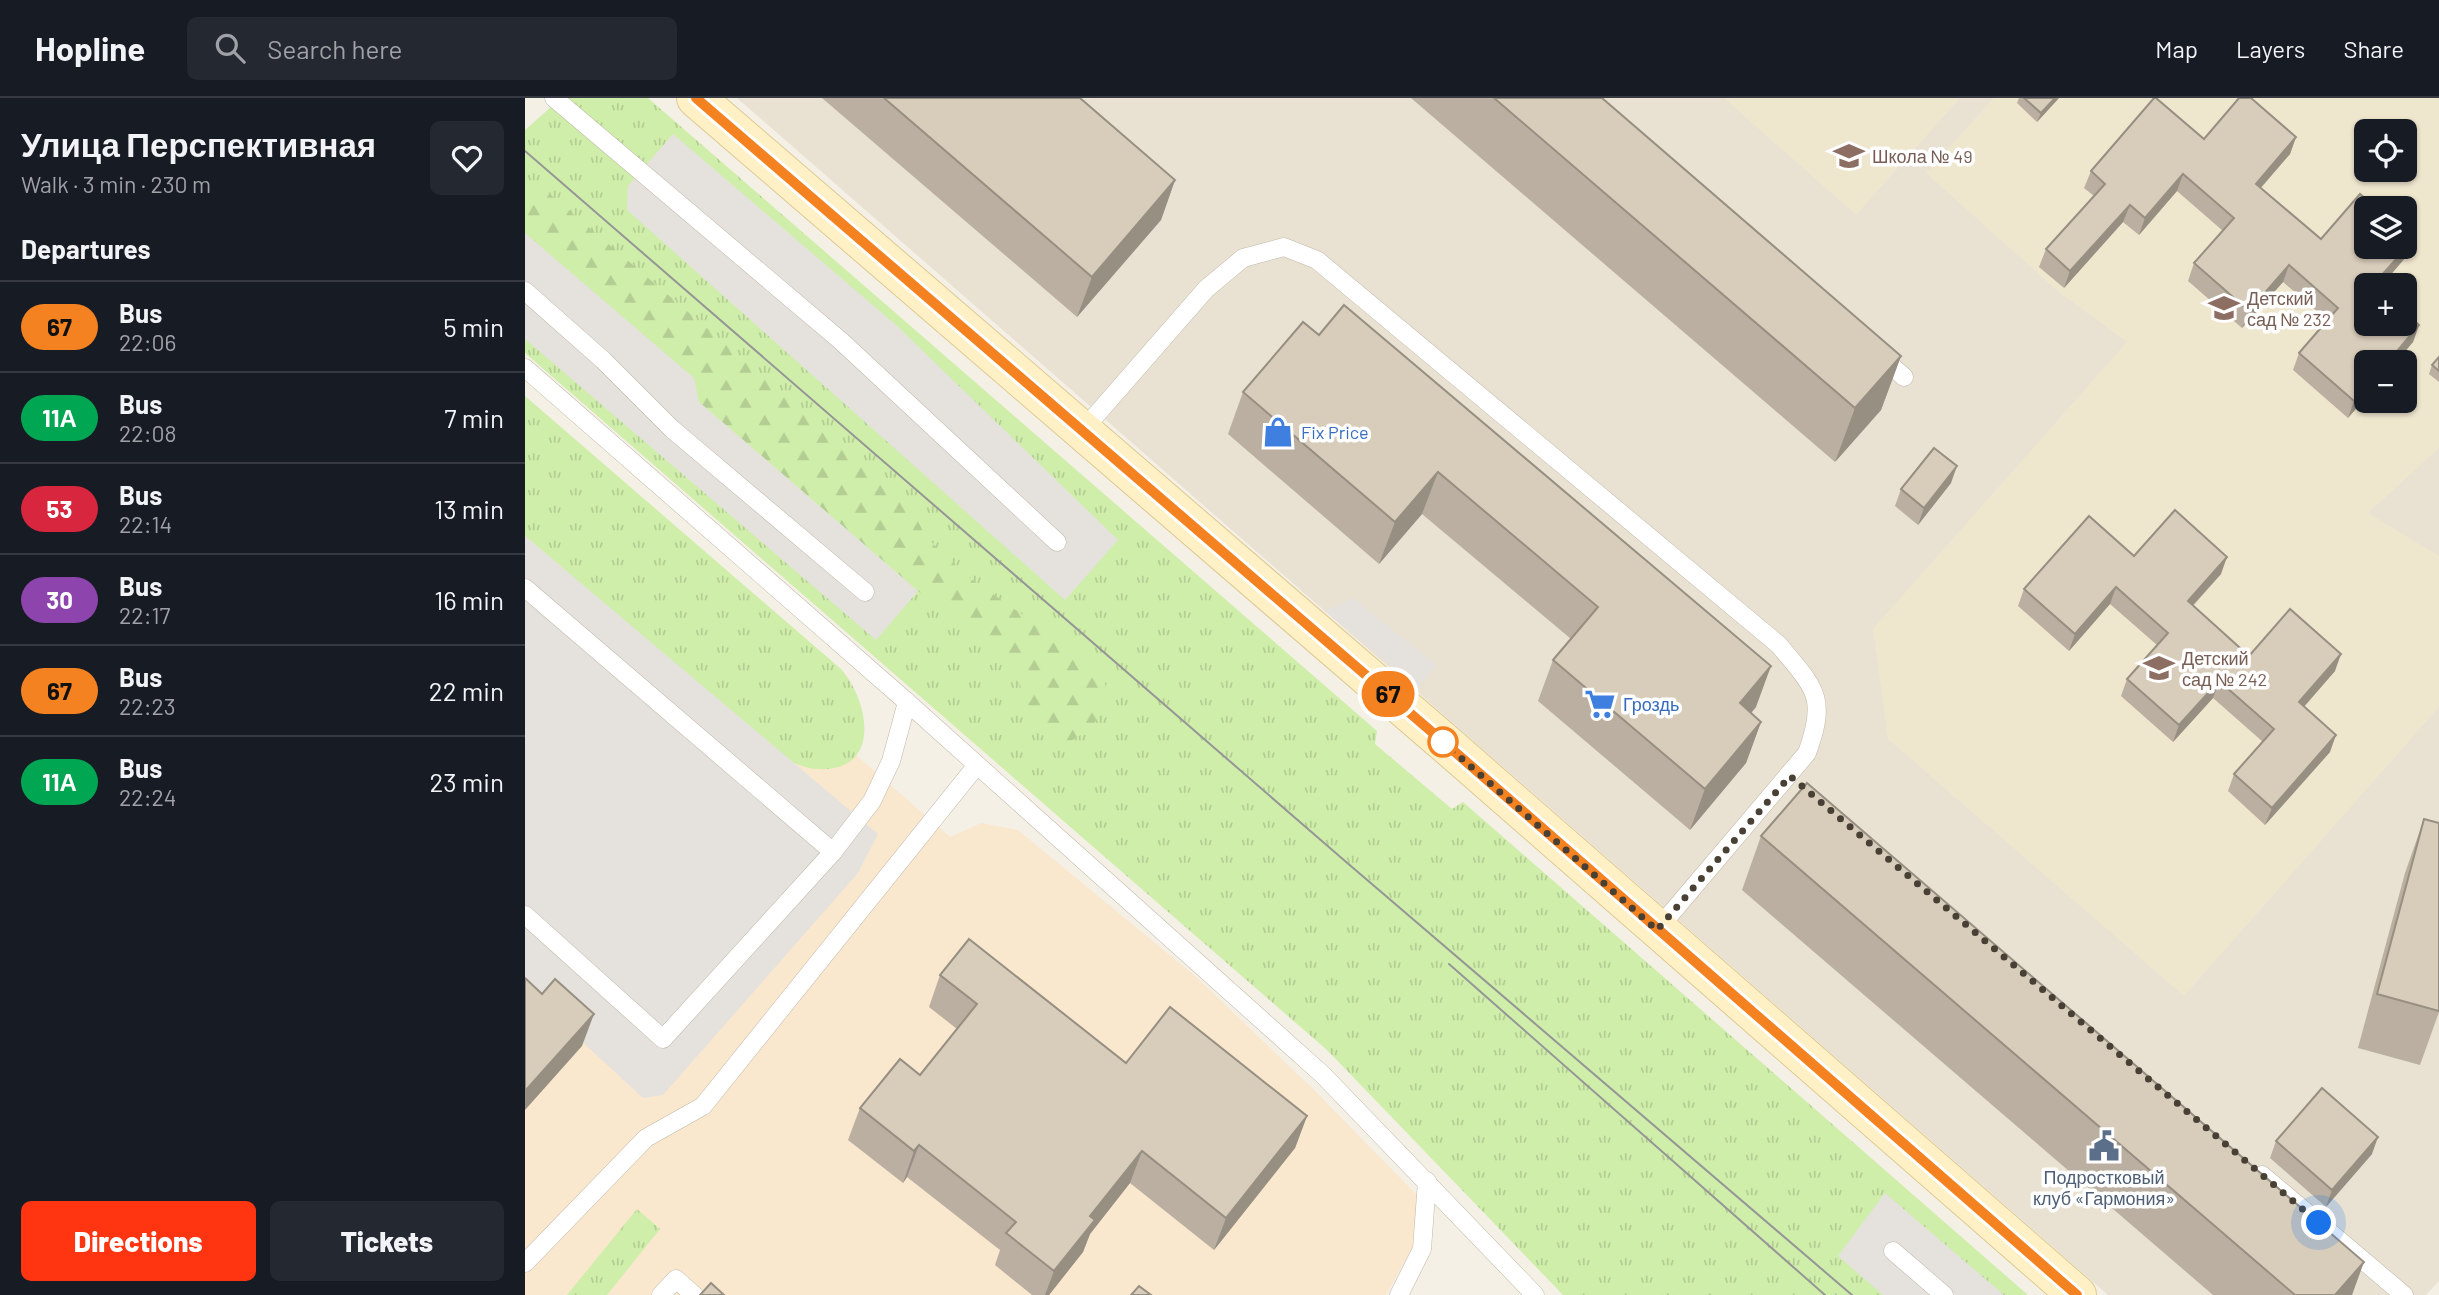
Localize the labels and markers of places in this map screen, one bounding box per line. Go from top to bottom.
school or university icon: Школа № 49 [1832,139,1866,173]
place label: Школа № 49 [1872,145,1973,167]
place label: Детский сад № 232 [2247,287,2331,330]
school or university icon: Детский сад № 232 [2207,291,2241,325]
shop icon: Fix Price [1261,415,1295,449]
place label: Fix Price [1301,421,1369,443]
place label: Детский сад № 242 [2182,647,2267,690]
school or university icon: Детский сад № 242 [2142,651,2176,685]
supermarket icon: Гроздь [1583,687,1617,721]
place label: Гроздь [1623,693,1679,715]
unlabelled marker [1428,727,1458,757]
public building icon: Подростковый клуб «Гармония» [2087,1129,2121,1163]
place label: Подростковый клуб «Гармония» [2033,1166,2175,1209]

